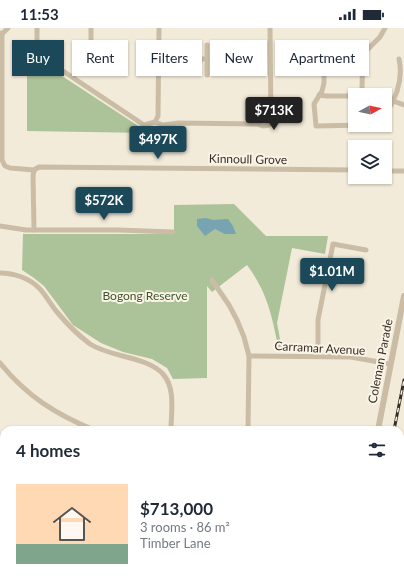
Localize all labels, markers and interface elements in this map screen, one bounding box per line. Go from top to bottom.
text: 11:53 [20,5,59,23]
chip: Buy [12,40,64,76]
chip: Rent [72,40,128,76]
chip: Filters [136,40,202,76]
chip: New [210,40,267,76]
chip: Apartment [275,40,369,76]
north arrow [348,88,392,132]
map controls [348,88,392,184]
pin: $713K [246,97,302,131]
text: $713K [254,102,294,118]
pin: $497K [130,126,186,160]
text: $497K [138,131,178,147]
button: layers [348,140,392,184]
street label: Kinnoull Grove [209,151,287,167]
pin: $572K [76,187,132,221]
text: $572K [84,192,124,208]
pin: $1.01M [299,258,365,292]
text: $1.01M [309,263,355,279]
park label: Bogong Reserve [102,288,188,303]
street label: Coleman Parade [364,317,396,405]
street label: Carramar Avenue [274,338,366,358]
icon: filters [366,439,388,461]
text: 4 homes [16,440,80,461]
text: $713,000 [140,498,213,519]
icon: home [48,500,96,548]
text: 3 rooms · 86 m² [140,519,230,535]
text: Timber Lane [140,535,211,551]

